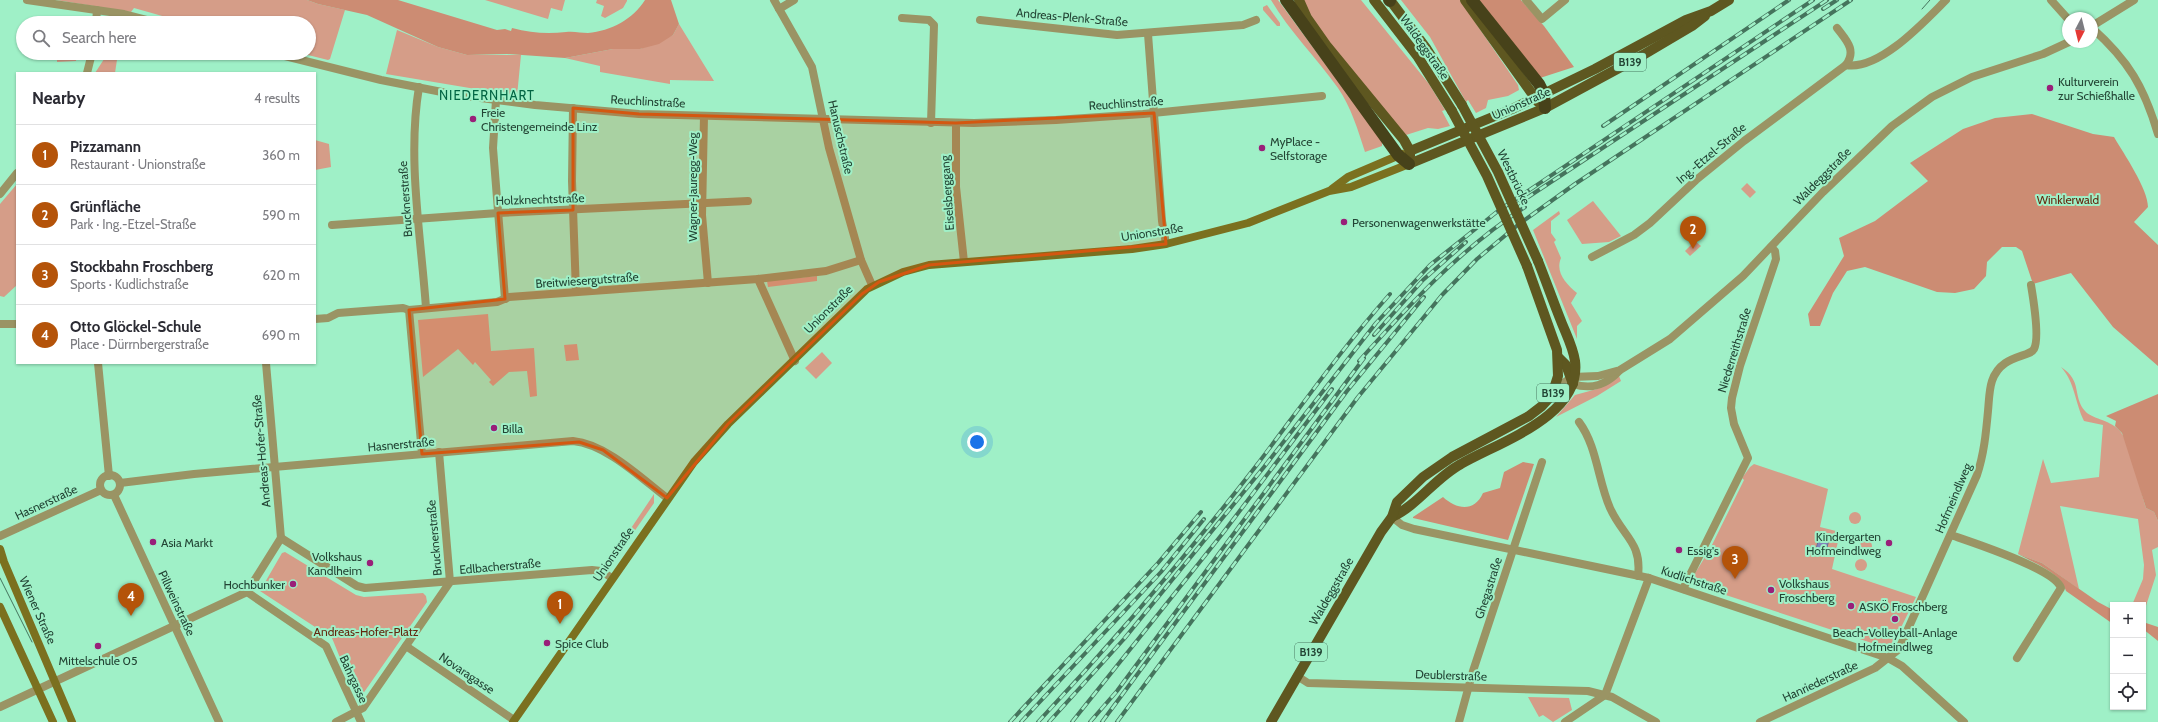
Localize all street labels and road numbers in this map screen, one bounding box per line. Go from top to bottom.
street label: Andreas-Plenk-Straße [1015,5,1129,29]
street label: Waldeggstraße [1397,12,1453,82]
road number: B139 [1614,53,1646,71]
street label: Unionstraße [1489,83,1553,123]
street label: Reuchlinstraße [610,92,686,110]
street label: Reuchlinstraße [1088,93,1164,113]
street label: Hanuschstraße [825,99,857,175]
street label: Ing.-Etzel-Straße [1673,119,1749,187]
street label: Wagner-Jauregg-Weg [685,132,700,241]
street label: Waldeggstraße [1790,144,1854,208]
street label: Westbrücke [1494,147,1534,207]
street label: Eiselsberggang [937,154,957,231]
street label: Brucknerstraße [395,160,415,238]
street label: Holzknechtstraße [495,190,585,208]
street label: Unionstraße [1120,220,1184,244]
street label: Breitwiesergutstraße [535,269,639,291]
street label: Unionstraße [801,282,855,336]
street label: Niederreithstraße [1714,306,1754,394]
road number: B139 [1537,384,1569,402]
street label: Andreas-Hofer-Straße [249,394,273,508]
street label: Hasnerstraße [367,434,435,454]
street label: Hofmeindlweg [1931,460,1975,535]
street label: Hasnerstraße [12,481,80,523]
street label: Brucknerstraße [423,499,445,577]
street label: Unionstraße [589,524,637,584]
street label: Waldeggstraße [1306,554,1356,628]
street label: Edlbacherstraße [459,555,541,577]
street label: Ghegastraße [1471,555,1505,621]
street label: Kudlichstraße [1659,562,1729,598]
street label: Pillweinstraße [155,568,199,638]
street label: Wiener Straße [16,574,60,646]
road number: B139 [1295,643,1327,661]
street label: Novaragasse [436,649,498,697]
street label: Bahrgasse [336,653,372,705]
street label: Hanriederstraße [1780,657,1860,705]
street label: Deublerstraße [1415,666,1487,684]

